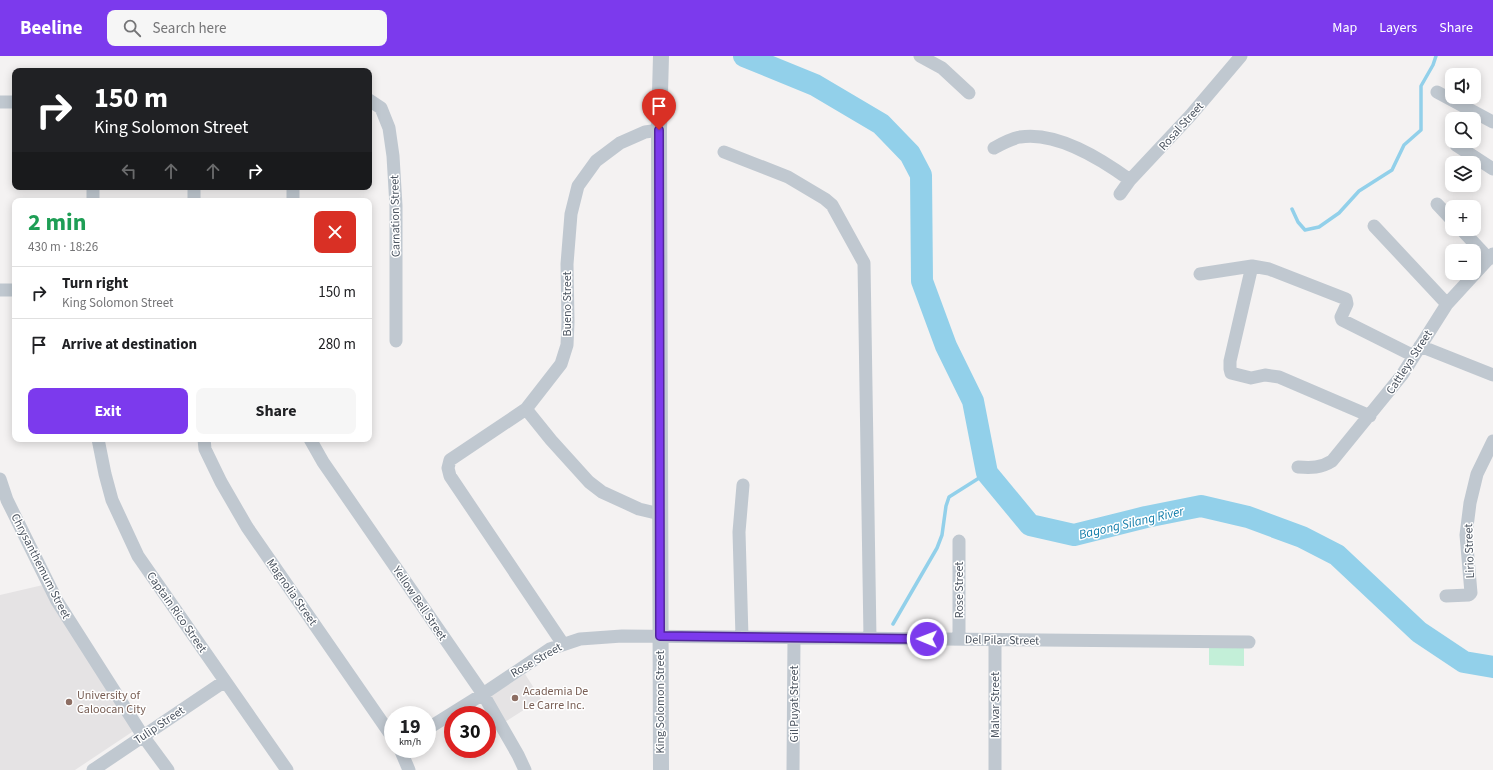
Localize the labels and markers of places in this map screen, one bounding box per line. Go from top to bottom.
pin [642,89,676,130]
place label: Academia De Le Carre Inc. [523,683,588,714]
place label: University of Caloocan City [77,687,146,718]
marker: Academia De Le Carre Inc. [510,693,520,703]
marker: University of Caloocan City [64,697,74,707]

